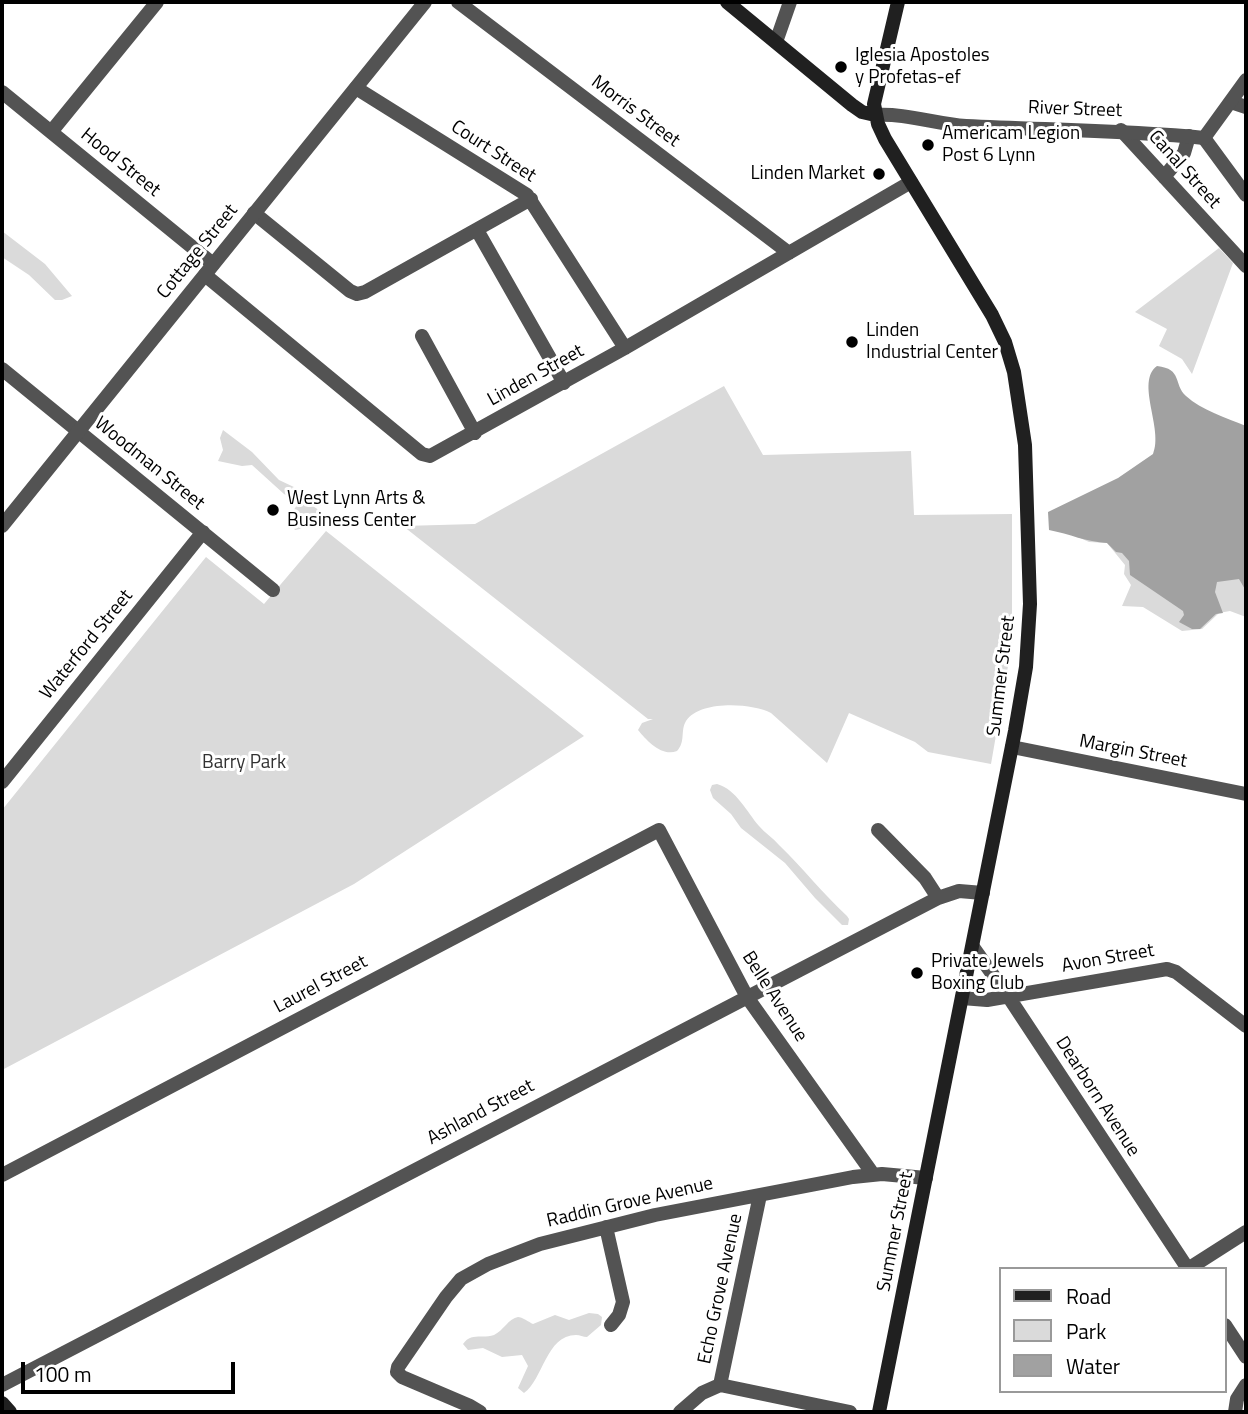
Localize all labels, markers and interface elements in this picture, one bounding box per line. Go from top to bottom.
place label: Iglesia Apostoles y Profetas-ef [855,45,990,89]
marker: Iglesia Apostoles y Profetas-ef [833,59,849,75]
street label: Morris Street [586,71,684,153]
street label: River Street [1028,97,1122,123]
street label: Court Street [446,116,540,188]
place label: Americam Legion Post 6 Lynn [942,123,1080,167]
street label: Hood Street [76,124,164,202]
street label: Canal Street [1143,126,1225,214]
marker: Americam Legion Post 6 Lynn [920,137,936,153]
place label: Linden Market [750,163,865,185]
marker: Linden Market [871,166,887,182]
street label: Cottage Street [153,200,243,304]
place label: Linden Industrial Center [866,320,998,364]
marker: Linden Industrial Center [844,334,860,350]
street label: Linden Street [484,340,588,412]
street label: Woodman Street [89,413,209,515]
place label: West Lynn Arts & Business Center [287,488,425,532]
marker: West Lynn Arts & Business Center [265,502,281,518]
street label: Waterford Street [36,586,138,704]
street label: Summer Street [983,614,1021,738]
street label: Margin Street [1077,730,1189,774]
park label: Barry Park [202,752,286,774]
street label: Avon Street [1060,940,1156,978]
street label: Belle Avenue [736,947,812,1047]
street label: Laurel Street [271,951,371,1019]
place label: Private Jewels Boxing Club [931,951,1044,995]
marker: Private Jewels Boxing Club [909,965,925,981]
street label: Dearborn Avenue [1050,1033,1144,1161]
street label: Ashland Street [424,1075,538,1151]
street label: Summer Street [873,1170,919,1294]
street label: Raddin Grove Avenue [545,1173,715,1233]
street label: Echo Grove Avenue [694,1212,748,1366]
legend [1000,1267,1227,1393]
text: Road [1066,1280,1111,1312]
text: Park [1066,1315,1106,1347]
scale bar [24,1348,238,1392]
text: Water [1066,1350,1120,1382]
text: 100 m [34,1358,91,1390]

